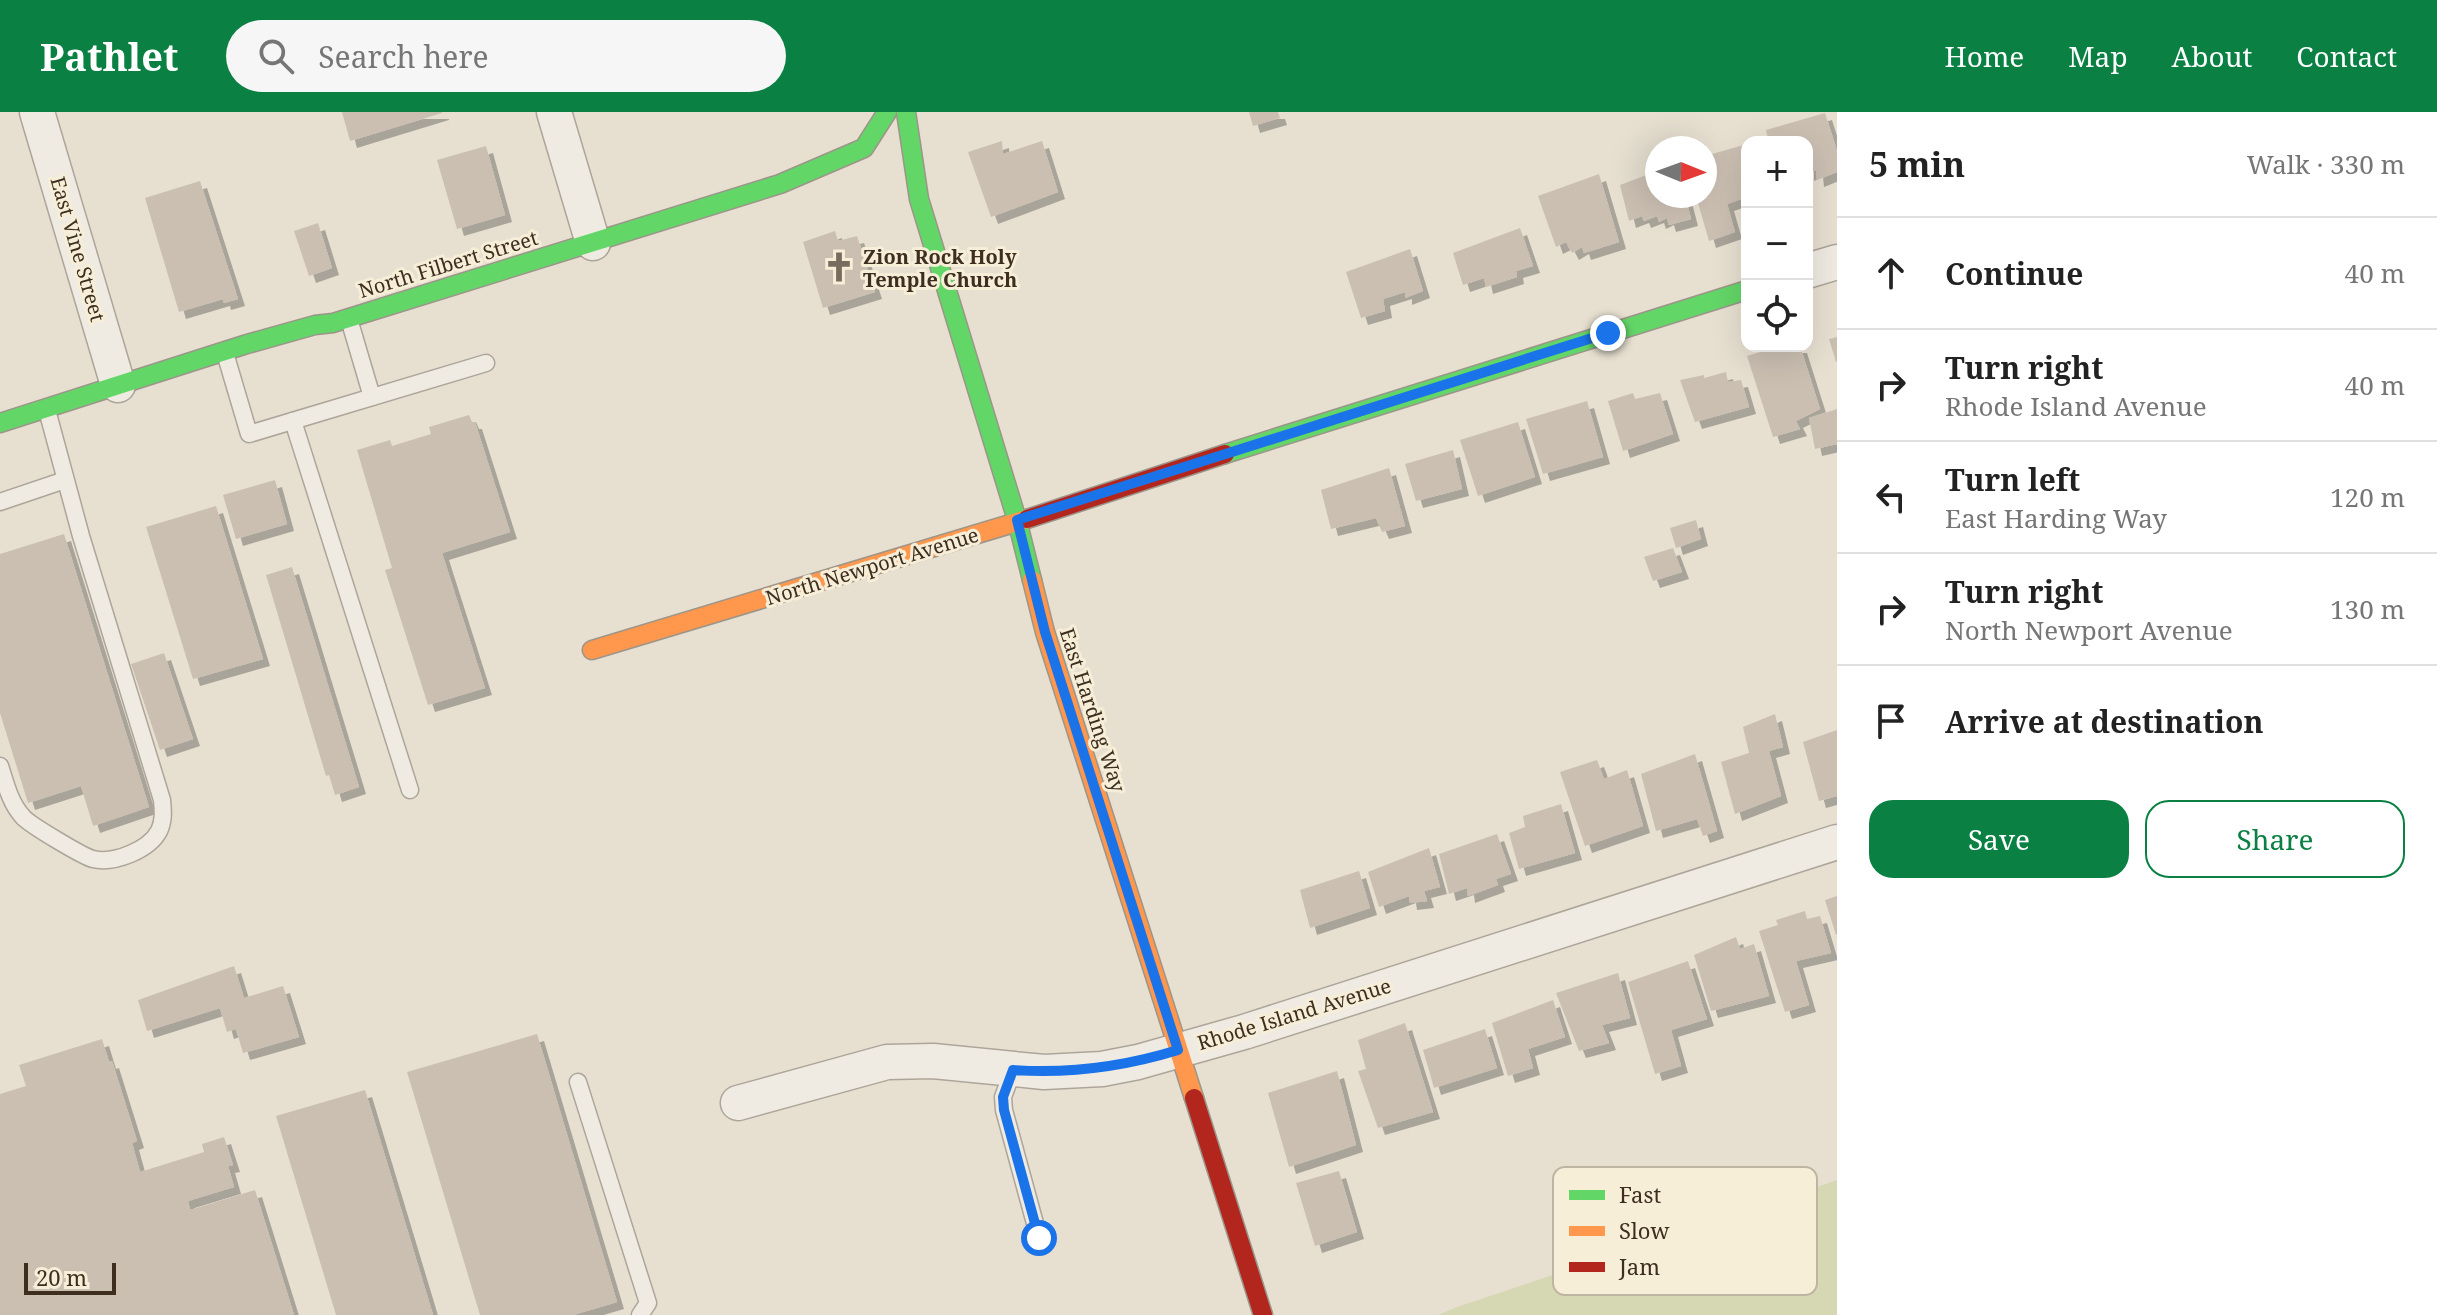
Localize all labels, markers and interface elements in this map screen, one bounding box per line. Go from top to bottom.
search box [226,20,786,92]
text: Pathlet [40,30,178,82]
icon: search [254,34,298,78]
text: Search here [318,36,489,77]
text: Home [1945,37,2024,75]
text: Map [2068,37,2128,75]
text: About [2172,37,2252,75]
text: Contact [2296,37,2397,75]
north arrow [1645,136,1717,208]
map controls [1741,136,1813,352]
button: + [1741,136,1813,208]
text: 5 min [1869,141,1965,187]
text: Walk · 330 m [2247,146,2405,182]
street label: East Vine Street [44,173,112,325]
button: − [1741,208,1813,280]
street label: North Filbert Street [355,224,541,304]
place label: Zion Rock Holy Temple Church [863,243,1017,293]
church icon: Zion Rock Holy Temple Church [822,250,856,284]
icon: ahead [1869,251,1913,295]
text: Continue [1945,253,2083,294]
text: 40 m [2345,255,2405,291]
button: locate [1741,280,1813,352]
route end [1590,315,1626,351]
text: Turn right [1945,347,2103,388]
icon: right [1869,363,1913,407]
text: 40 m [2345,367,2405,403]
text: Rhode Island Avenue [1945,388,2207,424]
text: Turn left [1945,459,2080,500]
icon: left [1869,475,1913,519]
text: 120 m [2330,479,2405,515]
text: East Harding Way [1945,500,2167,536]
street label: North Newport Avenue [762,521,982,611]
text: Turn right [1945,571,2103,612]
icon: right [1869,587,1913,631]
text: 130 m [2330,591,2405,627]
text: North Newport Avenue [1945,612,2233,648]
street label: East Harding Way [1054,625,1132,796]
icon: arrive [1869,699,1913,743]
text: Arrive at destination [1945,701,2264,742]
button: Save [1869,800,2129,878]
button: Share [2145,800,2405,878]
street label: Rhode Island Avenue [1194,972,1394,1056]
legend [1553,1167,1817,1295]
text: Fast [1619,1179,1661,1209]
text: Slow [1619,1215,1669,1245]
route start [1021,1220,1057,1256]
text: Jam [1618,1251,1660,1281]
scale bar [24,1259,116,1295]
text: 20 m [36,1262,87,1292]

